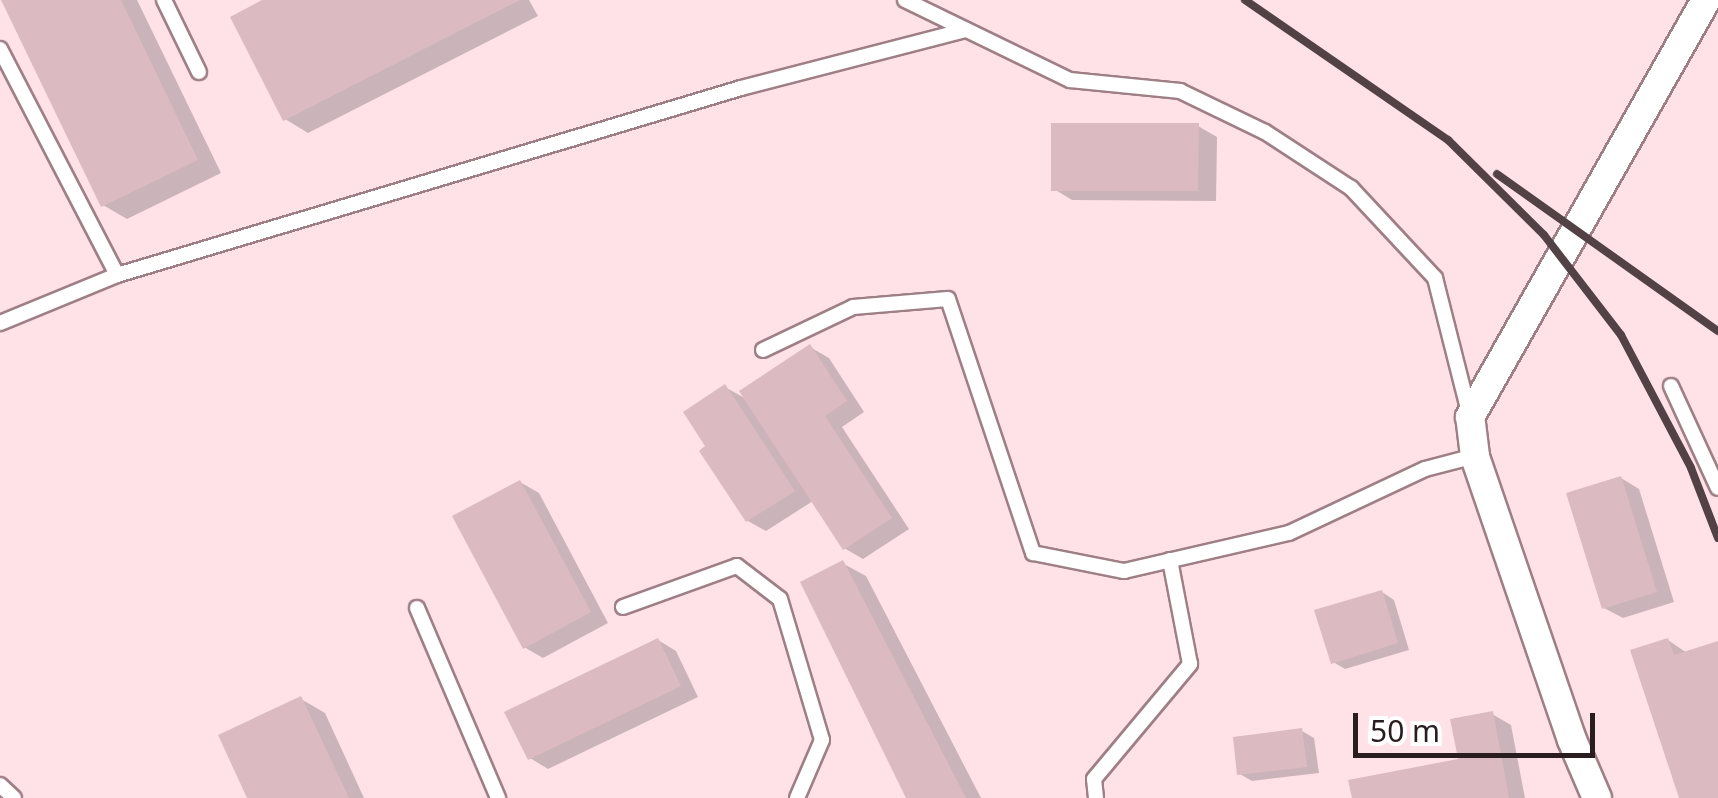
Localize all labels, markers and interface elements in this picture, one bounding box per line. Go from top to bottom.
scale bar [1358,693,1600,755]
text: 50 m [1370,710,1440,751]

